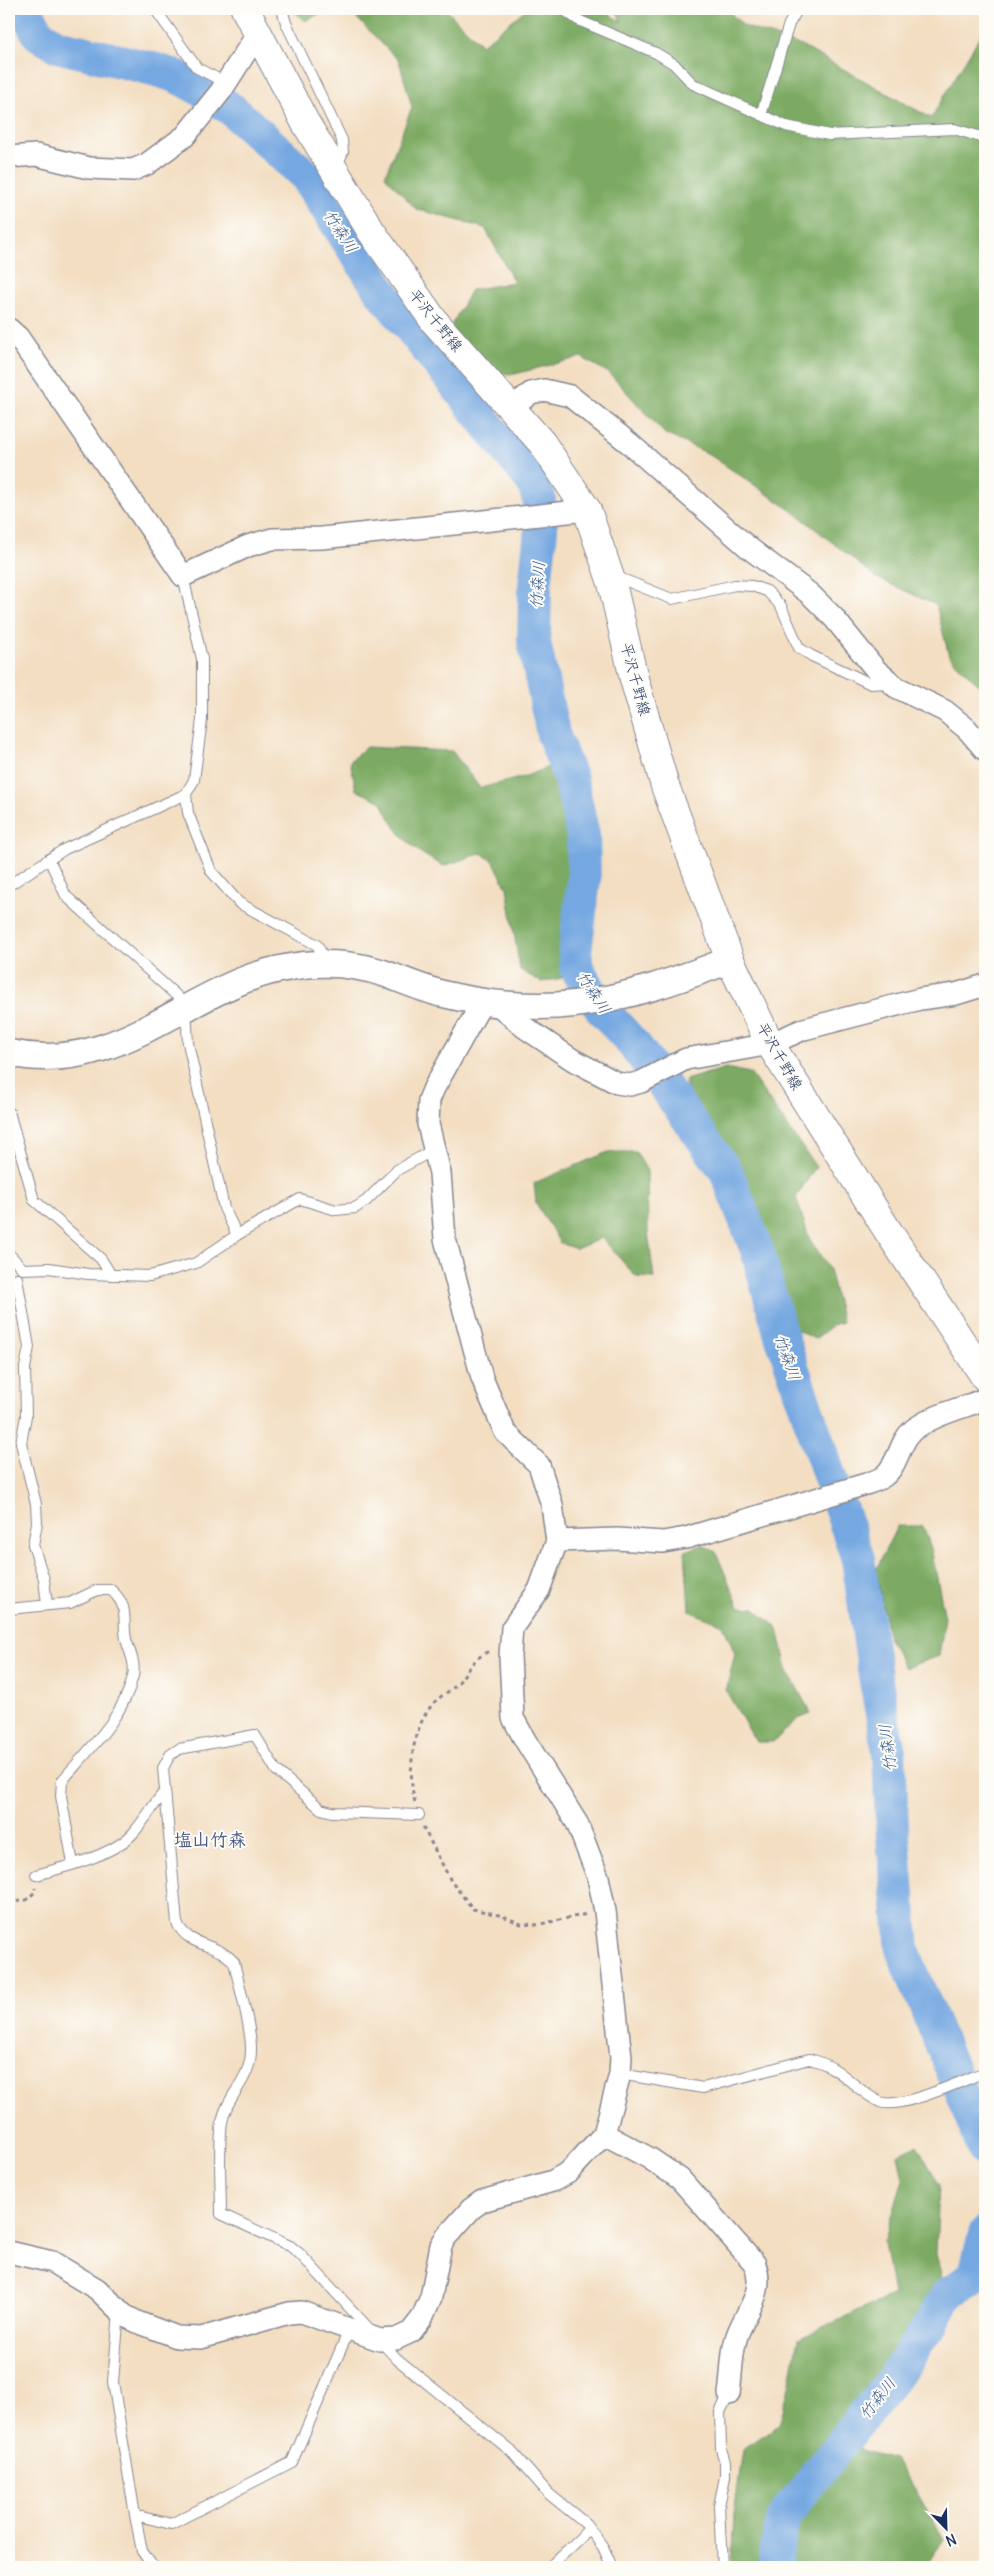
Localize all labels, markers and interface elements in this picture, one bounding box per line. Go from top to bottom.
water label: 竹森川 [320,205,362,257]
street label: 平沢千野線 [405,285,467,355]
water label: 竹森川 [525,560,549,610]
street label: 平沢千野線 [617,640,655,718]
water label: 竹森川 [573,966,615,1018]
street label: 平沢千野線 [753,1019,807,1093]
water label: 竹森川 [771,1331,805,1383]
water label: 竹森川 [874,1723,900,1773]
district label: 塩山竹森 [174,1828,246,1851]
water label: 竹森川 [854,2373,900,2423]
north arrow [922,2504,972,2554]
text: N [943,2530,959,2550]

